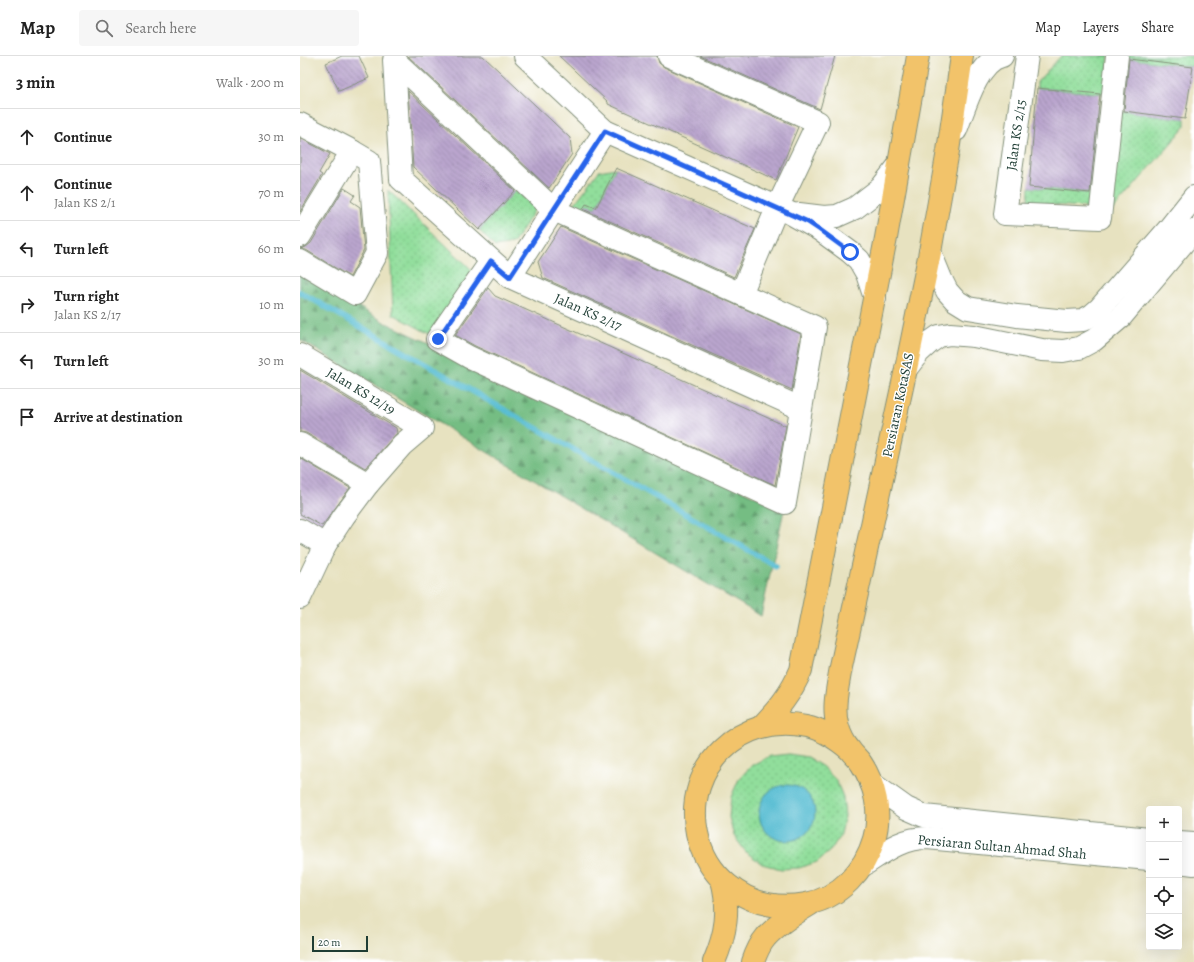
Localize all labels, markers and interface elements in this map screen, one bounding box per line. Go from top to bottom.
search box [79,10,359,46]
text: Map [20,15,55,41]
icon: search [93,17,115,39]
text: Search here [125,18,197,38]
text: Map [1035,18,1061,37]
text: Layers [1083,18,1119,37]
text: Share [1141,18,1174,37]
text: 3 min [16,71,55,94]
text: Walk · 200 m [216,74,284,91]
street label: Jalan KS 2/15 [1002,98,1030,172]
icon: ahead [16,126,38,148]
text: Continue [54,127,112,147]
text: 30 m [258,128,284,145]
text: Continue [54,174,112,194]
icon: ahead [16,182,38,204]
text: 70 m [258,184,284,201]
text: Jalan KS 2/1 [54,194,115,211]
icon: left [16,238,38,260]
text: Turn left [54,239,109,259]
text: 60 m [258,240,284,257]
route start [841,243,859,261]
text: Turn right [54,286,119,306]
street label: Jalan KS 2/17 [551,289,625,335]
icon: right [16,294,38,316]
text: 10 m [259,296,284,313]
text: Jalan KS 2/17 [54,306,121,323]
route end [429,330,447,348]
icon: left [16,350,38,372]
text: Turn left [54,351,109,371]
street label: Persiaran KotaSAS [878,351,918,459]
text: 30 m [258,352,284,369]
street label: Jalan KS 12/19 [323,363,399,419]
icon: arrive [16,406,38,428]
text: Arrive at destination [54,407,183,427]
map controls [1146,806,1182,950]
button: + [1146,806,1182,842]
street label: Persiaran Sultan Ahmad Shah [917,830,1088,864]
button: − [1146,842,1182,878]
button: locate [1146,878,1182,914]
button: layers [1146,914,1182,950]
scale bar [312,934,368,953]
text: 20 m [318,935,340,950]

